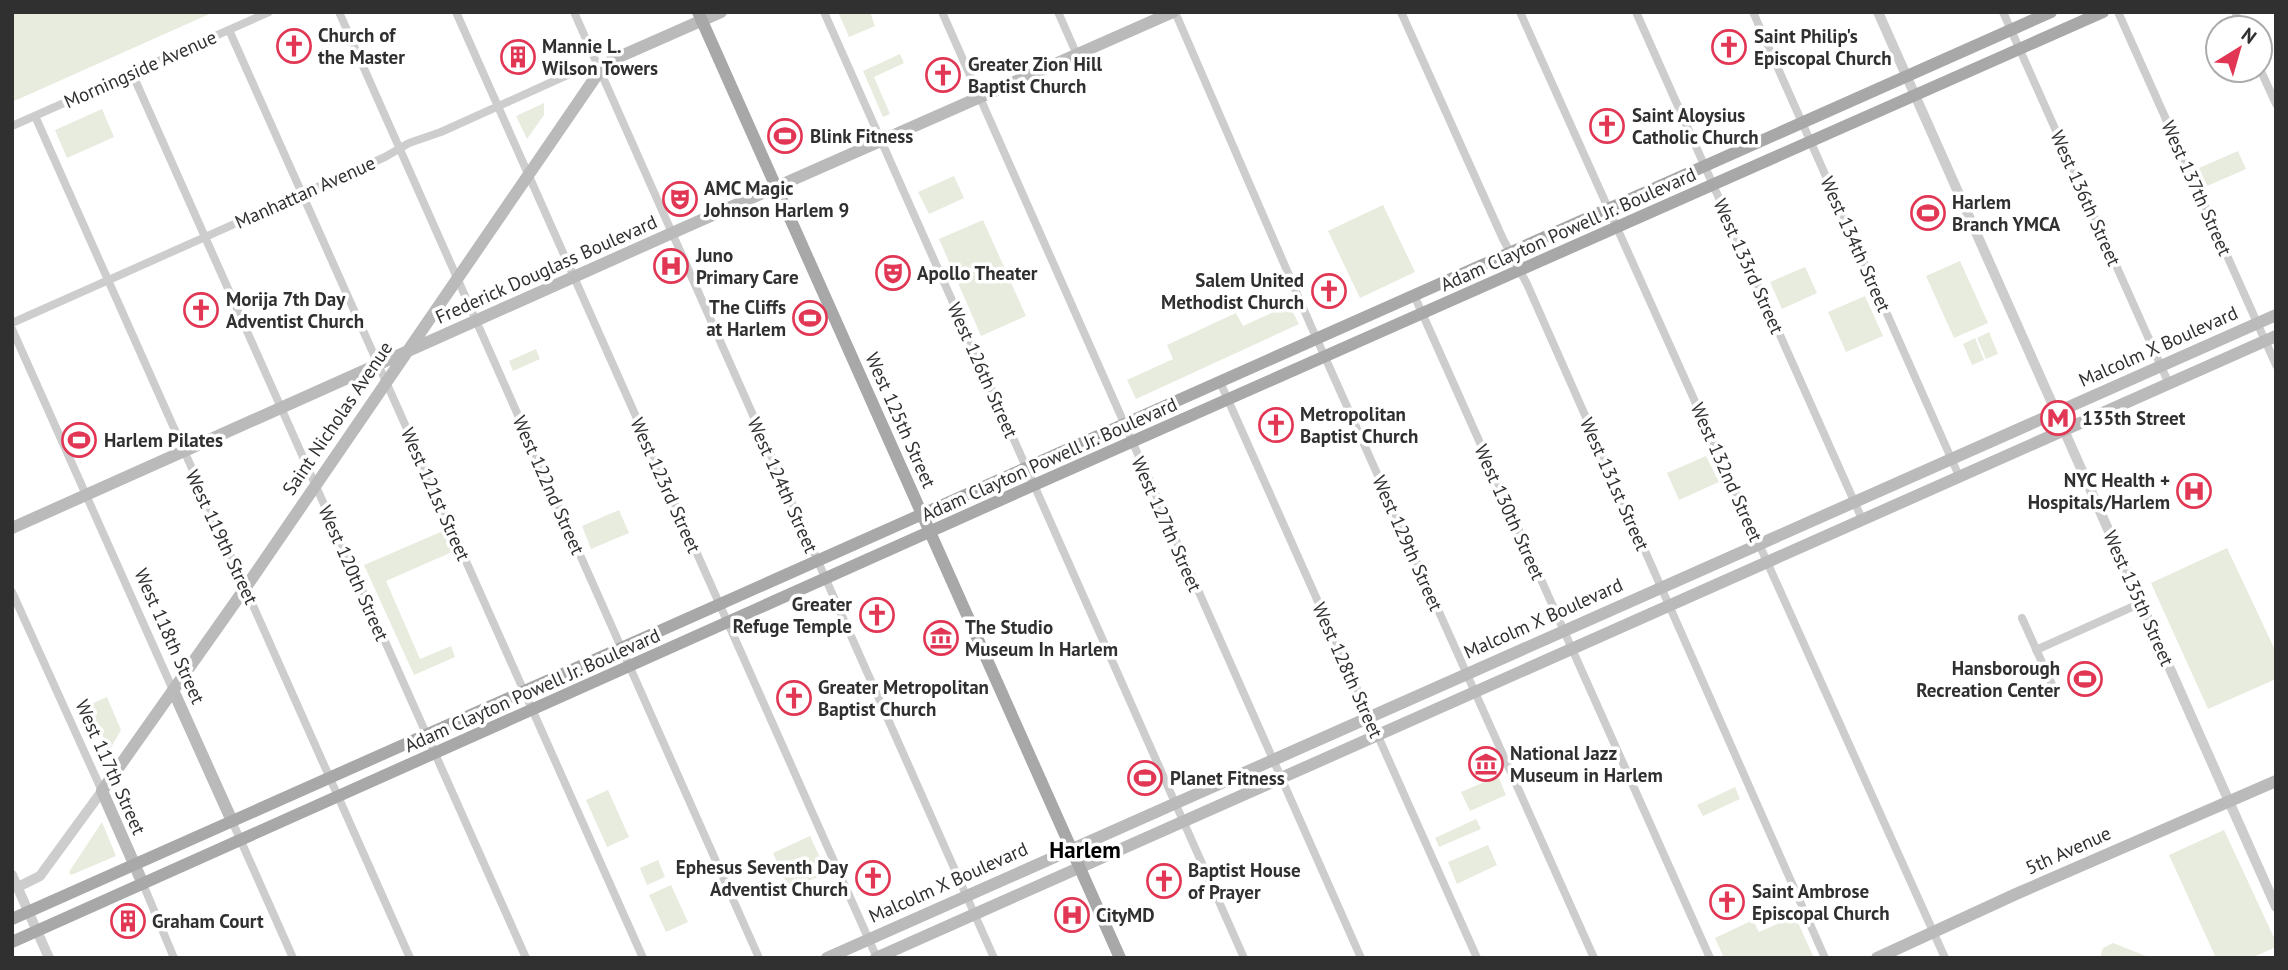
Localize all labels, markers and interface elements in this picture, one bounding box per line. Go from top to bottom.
north arrow [2204,14,2274,84]
text: N [2237,22,2261,49]
place label: Church of the Master [318,23,405,69]
place label: Saint Philip's Episcopal Church [1754,24,1892,70]
street label: Morningside Avenue [60,25,220,113]
church icon: Church of the Master [275,27,313,65]
church icon: Saint Philip's Episcopal Church [1710,28,1748,66]
place label: Mannie L. Wilson Towers [542,34,658,80]
building icon: Mannie L. Wilson Towers [499,38,537,76]
place label: Greater Zion Hill Baptist Church [968,52,1103,98]
church icon: Greater Zion Hill Baptist Church [924,56,962,94]
place label: Saint Aloysius Catholic Church [1632,103,1759,149]
church icon: Saint Aloysius Catholic Church [1588,107,1626,145]
sports icon: Blink Fitness [766,117,804,155]
street label: West 137th Street [2157,117,2238,260]
place label: Blink Fitness [810,124,913,148]
street label: West 136th Street [2045,127,2127,270]
street label: Manhattan Avenue [231,150,379,234]
street label: Adam Clayton Powell Jr. Boulevard [1436,162,1700,296]
street label: West 134th Street [1815,173,1897,316]
place label: AMC Magic Johnson Harlem 9 [703,176,849,222]
theatre icon: AMC Magic Johnson Harlem 9 [661,180,699,218]
place label: Harlem Branch YMCA [1952,190,2061,236]
sports icon: Harlem Branch YMCA [1909,194,1947,232]
street label: West 133rd Street [1708,195,1790,338]
street label: Frederick Douglass Boulevard [431,209,661,329]
place label: Juno Primary Care [695,243,799,289]
hospital icon: Juno Primary Care [652,247,690,285]
theatre icon: Apollo Theater [874,254,912,292]
place label: Apollo Theater [917,261,1038,285]
place label: Salem United Methodist Church [1161,268,1304,314]
church icon: Salem United Methodist Church [1310,272,1348,310]
place label: Morija 7th Day Adventist Church [226,287,364,333]
church icon: Morija 7th Day Adventist Church [182,291,220,329]
place label: The Cliffs at Harlem [706,295,786,341]
sports icon: The Cliffs at Harlem [791,299,829,337]
street label: West 126th Street [942,299,1024,442]
street label: Malcolm X Boulevard [2075,300,2241,392]
street label: Saint Nicholas Avenue [277,337,397,499]
street label: West 125th Street [860,349,942,492]
street label: Adam Clayton Powell Jr. Boulevard [917,392,1181,526]
street label: West 132nd Street [1686,399,1769,546]
metro station icon: 135th Street [2039,399,2077,437]
place label: Metropolitan Baptist Church [1300,402,1418,448]
church icon: Metropolitan Baptist Church [1257,406,1295,444]
place label: 135th Street [2082,406,2186,430]
street label: West 122nd Street [508,412,591,559]
street label: West 123rd Street [625,414,707,557]
street label: West 124th Street [742,414,824,557]
street label: West 131st Street [1575,414,1655,555]
sports icon: Harlem Pilates [60,421,98,459]
street label: West 121st Street [396,424,476,565]
place label: Harlem Pilates [104,428,223,452]
street label: West 130th Street [1469,441,1551,584]
street label: West 127th Street [1127,453,1208,596]
street label: West 119th Street [180,466,264,609]
place label: NYC Health + Hospitals/Harlem [2028,468,2170,514]
street label: West 129th Street [1367,472,1449,615]
hospital icon: NYC Health + Hospitals/Harlem [2175,472,2213,510]
street label: West 120th Street [313,502,395,645]
street label: West 135th Street [2098,527,2180,670]
street label: West 118th Street [129,565,211,708]
street label: Malcolm X Boulevard [1460,572,1626,664]
place label: Greater Refuge Temple [733,592,852,638]
church icon: Greater Refuge Temple [858,596,896,634]
street label: West 128th Street [1307,599,1389,742]
place label: The Studio Museum In Harlem [965,615,1118,661]
museum icon: The Studio Museum In Harlem [922,619,960,657]
street label: Adam Clayton Powell Jr. Boulevard [400,623,664,757]
place label: Hansborough Recreation Center [1916,656,2060,702]
sports icon: Hansborough Recreation Center [2066,660,2104,698]
place label: Greater Metropolitan Baptist Church [818,675,989,721]
church icon: Greater Metropolitan Baptist Church [775,679,813,717]
street label: West 117th Street [71,696,152,839]
place label: National Jazz Museum in Harlem [1510,741,1663,787]
museum icon: National Jazz Museum in Harlem [1467,745,1505,783]
sports icon: Planet Fitness [1126,759,1164,797]
place label: Planet Fitness [1170,766,1285,790]
street label: 5th Avenue [2022,821,2114,879]
district label: Harlem [1049,835,1121,864]
street label: Malcolm X Boulevard [865,836,1031,928]
place label: Ephesus Seventh Day Adventist Church [676,855,849,901]
place label: Baptist House of Prayer [1188,858,1301,904]
church icon: Ephesus Seventh Day Adventist Church [854,859,892,897]
church icon: Baptist House of Prayer [1145,862,1183,900]
place label: Saint Ambrose Episcopal Church [1752,879,1890,925]
church icon: Saint Ambrose Episcopal Church [1708,883,1746,921]
hospital icon: CityMD [1053,896,1091,934]
building icon: Graham Court [109,902,147,940]
place label: CityMD [1096,903,1155,927]
place label: Graham Court [152,909,264,933]

